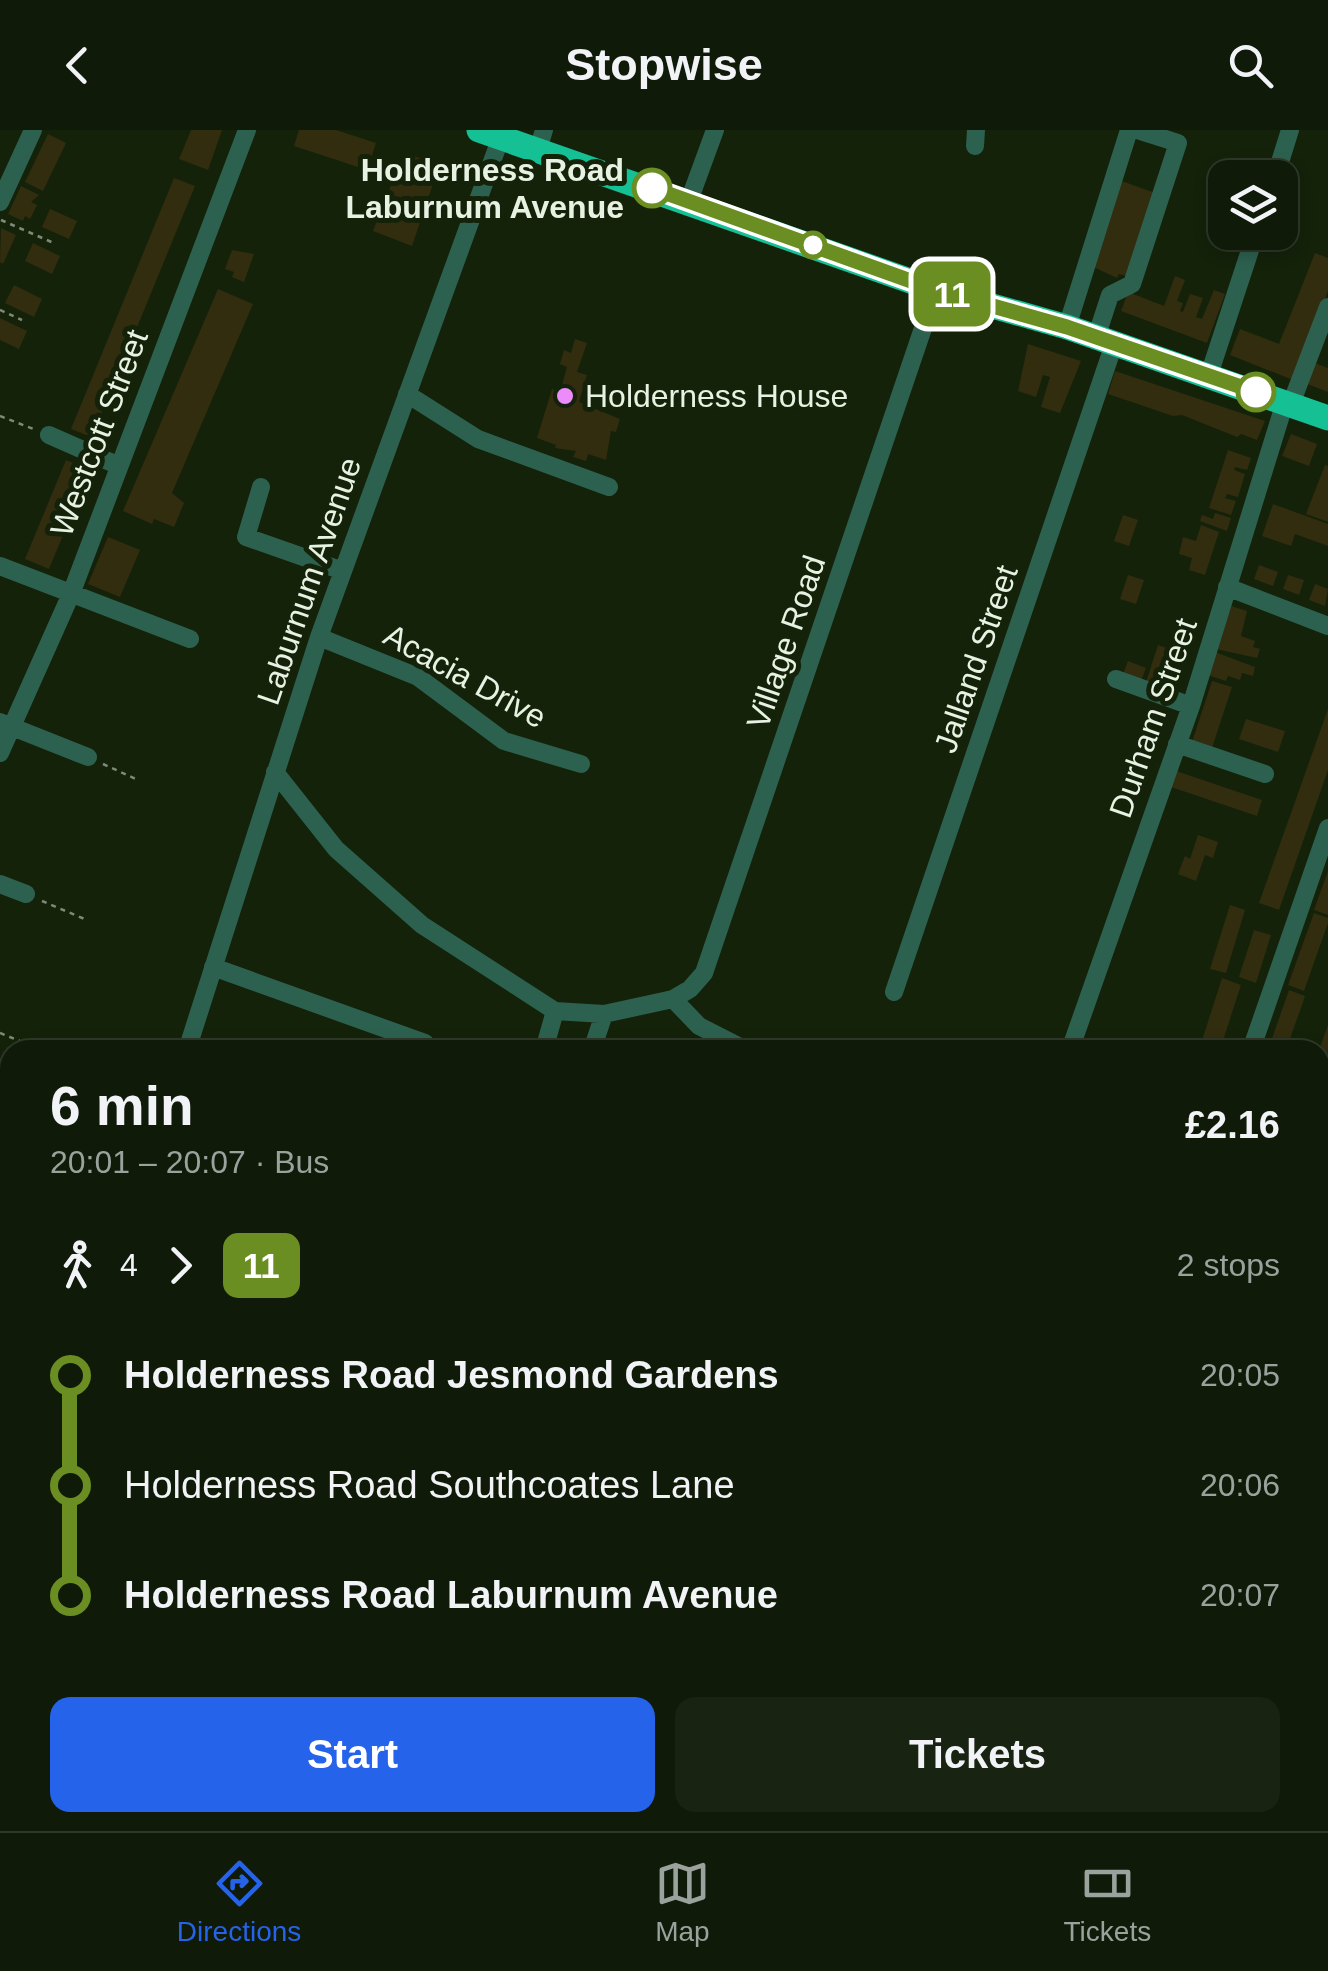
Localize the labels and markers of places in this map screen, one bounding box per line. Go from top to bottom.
place label: Holderness Road Laburnum Avenue [345,152,624,225]
marker: Holderness Road Laburnum Avenue [633,169,671,207]
unlabelled marker [800,232,826,258]
unlabelled marker [1237,373,1275,411]
place label: Holderness House [585,378,848,414]
marker: Holderness House [554,385,576,407]

